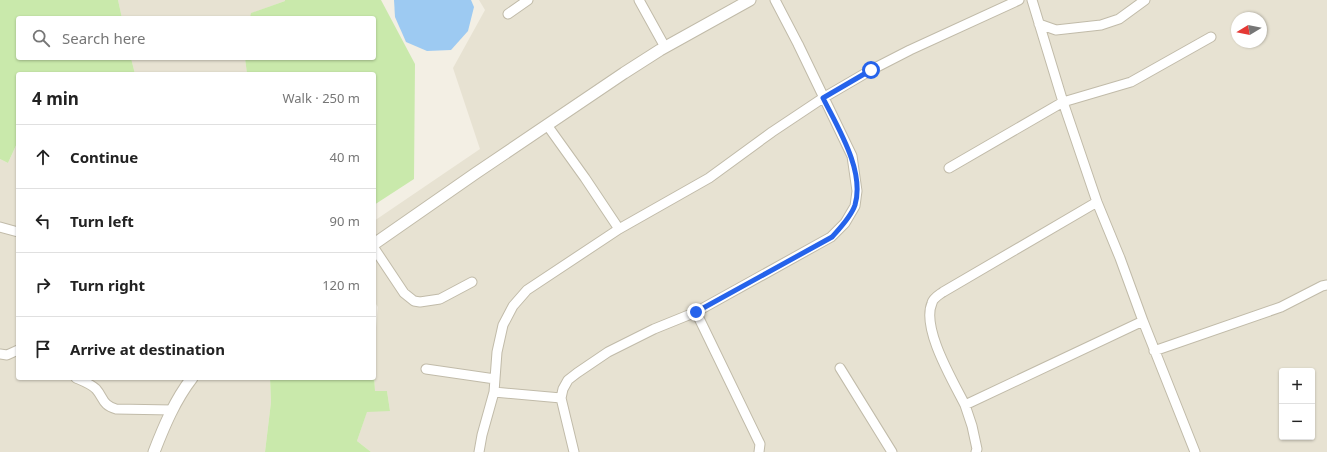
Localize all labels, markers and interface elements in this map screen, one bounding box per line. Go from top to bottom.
north arrow [1231,12,1267,48]
search box [16,16,376,60]
icon: search [30,27,52,49]
text: Search here [62,28,145,48]
route start [862,61,880,79]
text: 4 min [32,87,79,110]
text: Walk · 250 m [282,89,360,107]
icon: ahead [32,146,54,168]
text: Continue [70,147,138,167]
text: 40 m [330,148,360,166]
icon: left [32,210,54,232]
text: Turn left [70,211,134,231]
text: 90 m [330,212,360,230]
icon: right [32,274,54,296]
text: Turn right [70,275,145,295]
text: 120 m [322,276,360,294]
route end [687,303,705,321]
icon: arrive [32,338,54,360]
text: Arrive at destination [70,339,225,359]
map controls [1279,368,1315,440]
button: + [1279,368,1315,404]
button: − [1279,404,1315,440]

